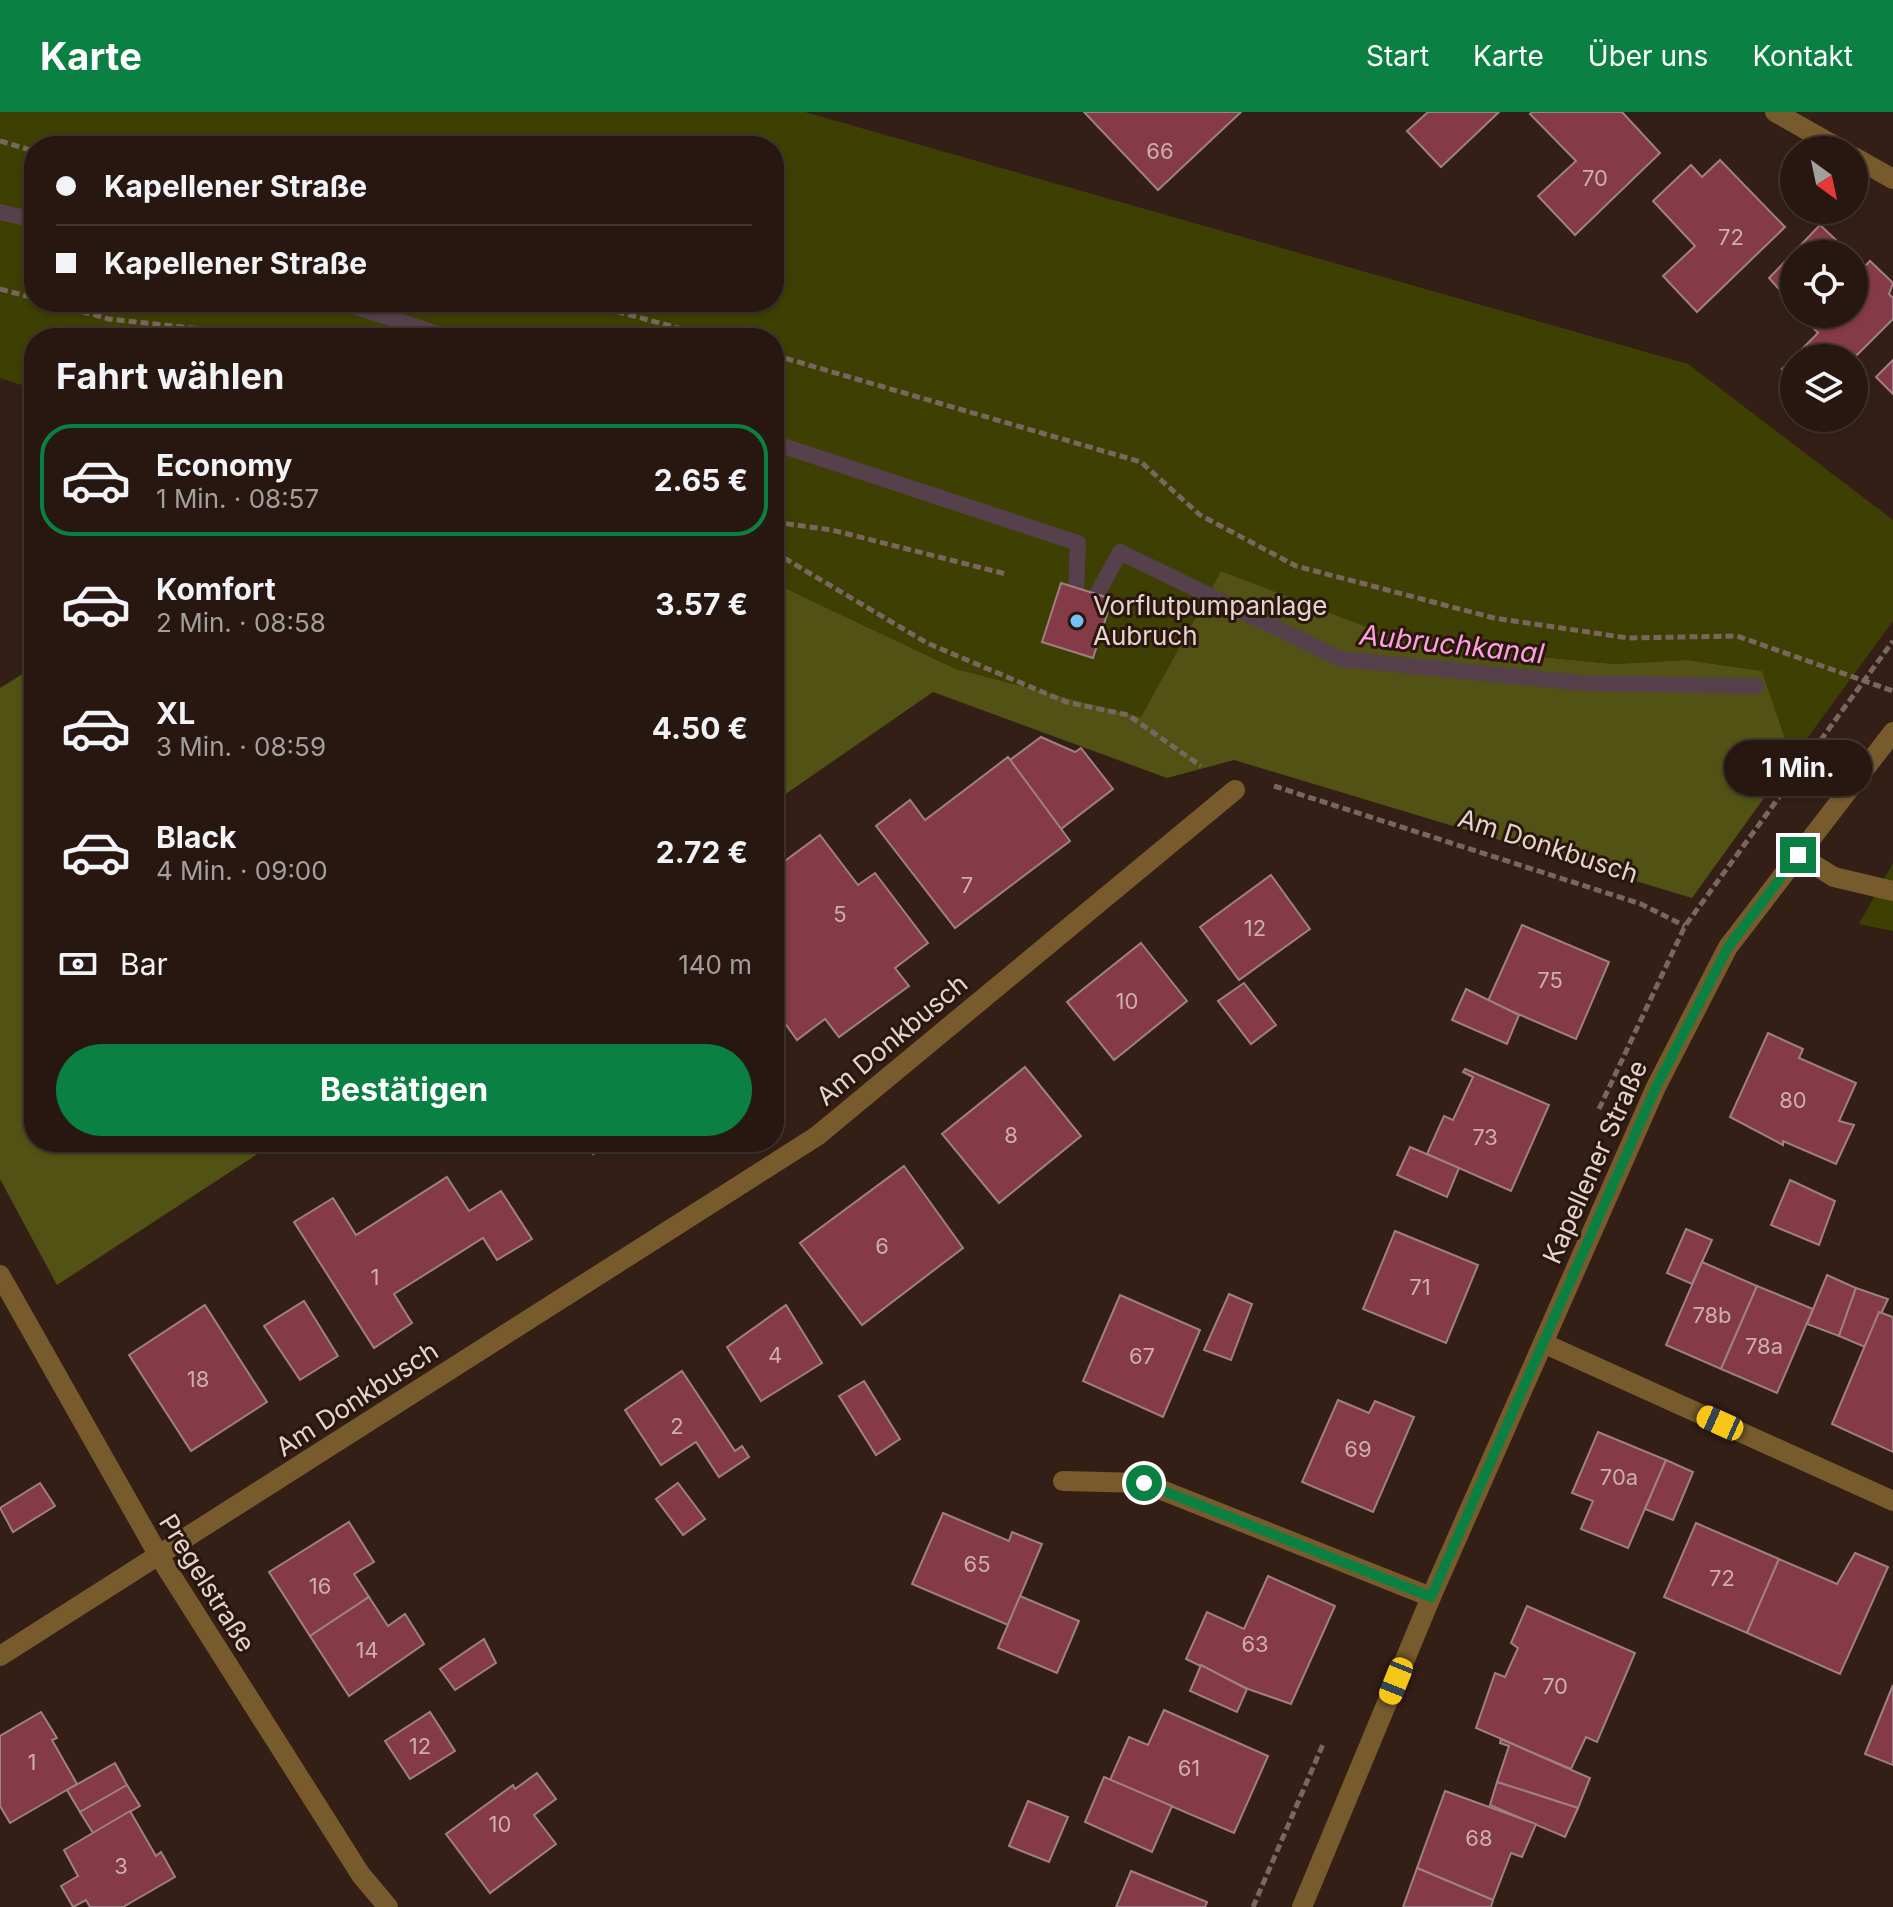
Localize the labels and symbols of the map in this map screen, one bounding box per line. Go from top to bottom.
north arrow [1780,136,1868,224]
house number: 66 [1146,138,1174,164]
house number: 70 [1582,165,1608,191]
house number: 72 [1718,224,1744,250]
place label: Vorflutpumpanlage Aubruch [1093,590,1327,651]
marker: Vorflutpumpanlage Aubruch [1068,612,1086,630]
water label: Aubruchkanal [1357,617,1546,671]
callout: 1 Min. [1724,739,1872,795]
street label: Am Donkbusch [1454,802,1642,889]
route end [1780,837,1816,873]
house number: 7 [961,872,973,898]
house number: 5 [833,901,847,927]
house number: 12 [1244,915,1266,941]
house number: 75 [1537,967,1563,993]
street label: Am Donkbusch [810,968,973,1112]
house number: 10 [1116,988,1138,1014]
street label: Kapellener Straße [1536,1055,1653,1268]
house number: 80 [1779,1087,1807,1113]
house number: 8 [1004,1122,1018,1148]
house number: 73 [1472,1124,1498,1150]
house number: 6 [875,1233,889,1259]
house number: 1 [371,1264,379,1290]
house number: 71 [1409,1274,1431,1300]
house number: 78b [1692,1302,1732,1328]
house number: 78a [1745,1333,1783,1359]
street label: Am Donkbusch [270,1335,444,1463]
house number: 4 [768,1342,782,1368]
house number: 67 [1129,1343,1155,1369]
house number: 18 [187,1366,209,1392]
car [1693,1402,1747,1444]
house number: 2 [670,1413,684,1439]
house number: 69 [1344,1436,1372,1462]
house number: 70a [1600,1464,1638,1490]
route start [1126,1465,1162,1501]
street label: Pregelstraße [153,1508,262,1657]
house number: 65 [963,1551,991,1577]
house number: 72 [1709,1565,1735,1591]
house number: 16 [309,1573,331,1599]
house number: 63 [1241,1631,1269,1657]
house number: 14 [355,1637,379,1663]
car [1376,1654,1416,1708]
house number: 70 [1542,1673,1568,1699]
house number: 12 [409,1733,431,1759]
house number: 1 [28,1749,36,1775]
house number: 61 [1178,1755,1200,1781]
house number: 10 [489,1811,511,1837]
house number: 68 [1465,1825,1493,1851]
house number: 3 [114,1853,128,1879]

